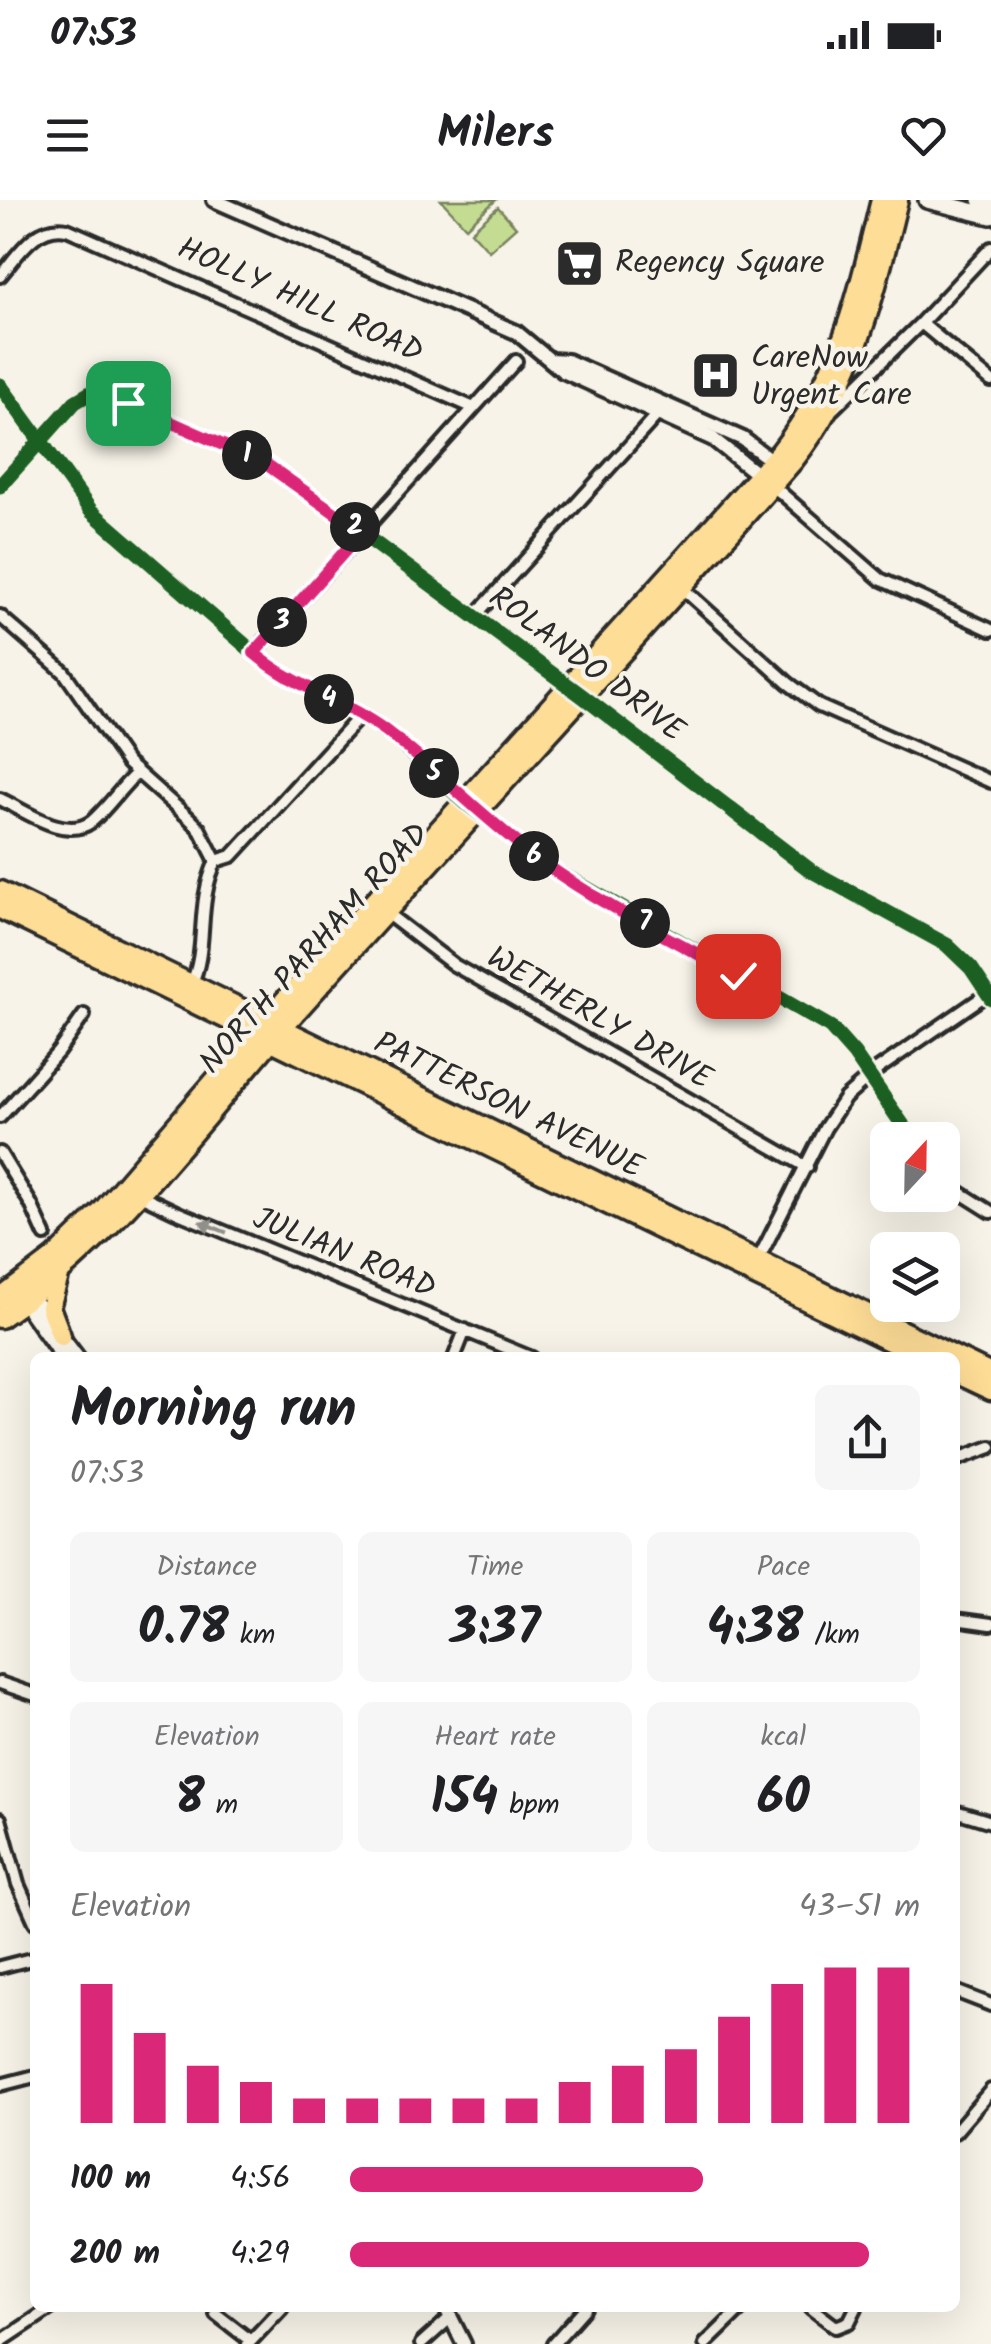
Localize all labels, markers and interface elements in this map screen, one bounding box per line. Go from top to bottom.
text: 07:53 [50,5,137,65]
text: Milers [437,99,554,171]
icon: menu [40,108,95,163]
icon: heart [896,108,951,163]
street label: HOLLY HILL ROAD [169,224,431,378]
supermarket icon: Regency Square [554,237,606,289]
place label: Regency Square [615,238,824,289]
place label: CareNow Urgent Care [751,333,912,421]
hospital icon: CareNow Urgent Care [690,350,742,402]
pin [86,361,171,446]
icon: arrive [101,376,156,431]
pin: 1 [222,430,272,480]
text: 1 [243,432,251,477]
pin: 2 [330,502,380,552]
text: 2 [347,504,363,549]
street label: ROLANDO DRIVE [477,574,696,757]
pin: 3 [257,597,307,647]
text: 3 [274,599,290,644]
pin: 4 [304,674,354,724]
text: 4 [321,676,337,721]
pin: 5 [409,748,459,798]
text: 5 [427,750,441,795]
street label: NORTH PARHAM ROAD [188,811,442,1087]
pin: 6 [509,831,559,881]
text: 6 [526,833,542,878]
pin: 7 [620,898,670,948]
text: 7 [638,900,652,945]
street label: WETHERLY DRIVE [477,934,723,1105]
pin [696,934,781,1019]
icon: check [711,949,766,1004]
street label: PATTERSON AVENUE [365,1019,653,1194]
north arrow [870,1122,960,1212]
map controls [870,1122,960,1322]
street label: JULIAN ROAD [245,1194,443,1314]
one-way arrow [198,1219,228,1235]
button: layers [870,1232,960,1322]
text: Morning run [70,1368,357,1455]
button: share [815,1385,920,1490]
text: 07:53 [70,1449,144,1500]
text: Distance [156,1545,257,1590]
text: Time [467,1545,523,1590]
text: Pace [757,1545,810,1590]
text: 0.78 [138,1590,229,1670]
text: 3:37 [450,1590,540,1670]
text: 4:38 [707,1590,803,1670]
text: km [229,1613,275,1658]
text: /km [803,1613,860,1658]
text: Elevation [154,1715,260,1760]
text: Heart rate [434,1715,556,1760]
text: kcal [761,1715,806,1760]
text: 8 [175,1760,205,1840]
text: 154 [430,1760,498,1840]
text: 60 [757,1760,810,1840]
text: m [205,1783,238,1828]
text: bpm [498,1783,560,1828]
text: Elevation [70,1882,191,1933]
text: 43–51 m [799,1882,920,1933]
text: 100 m [70,2154,151,2205]
text: 4:56 [230,2154,290,2205]
text: 200 m [70,2229,160,2280]
text: 4:29 [230,2229,290,2280]

